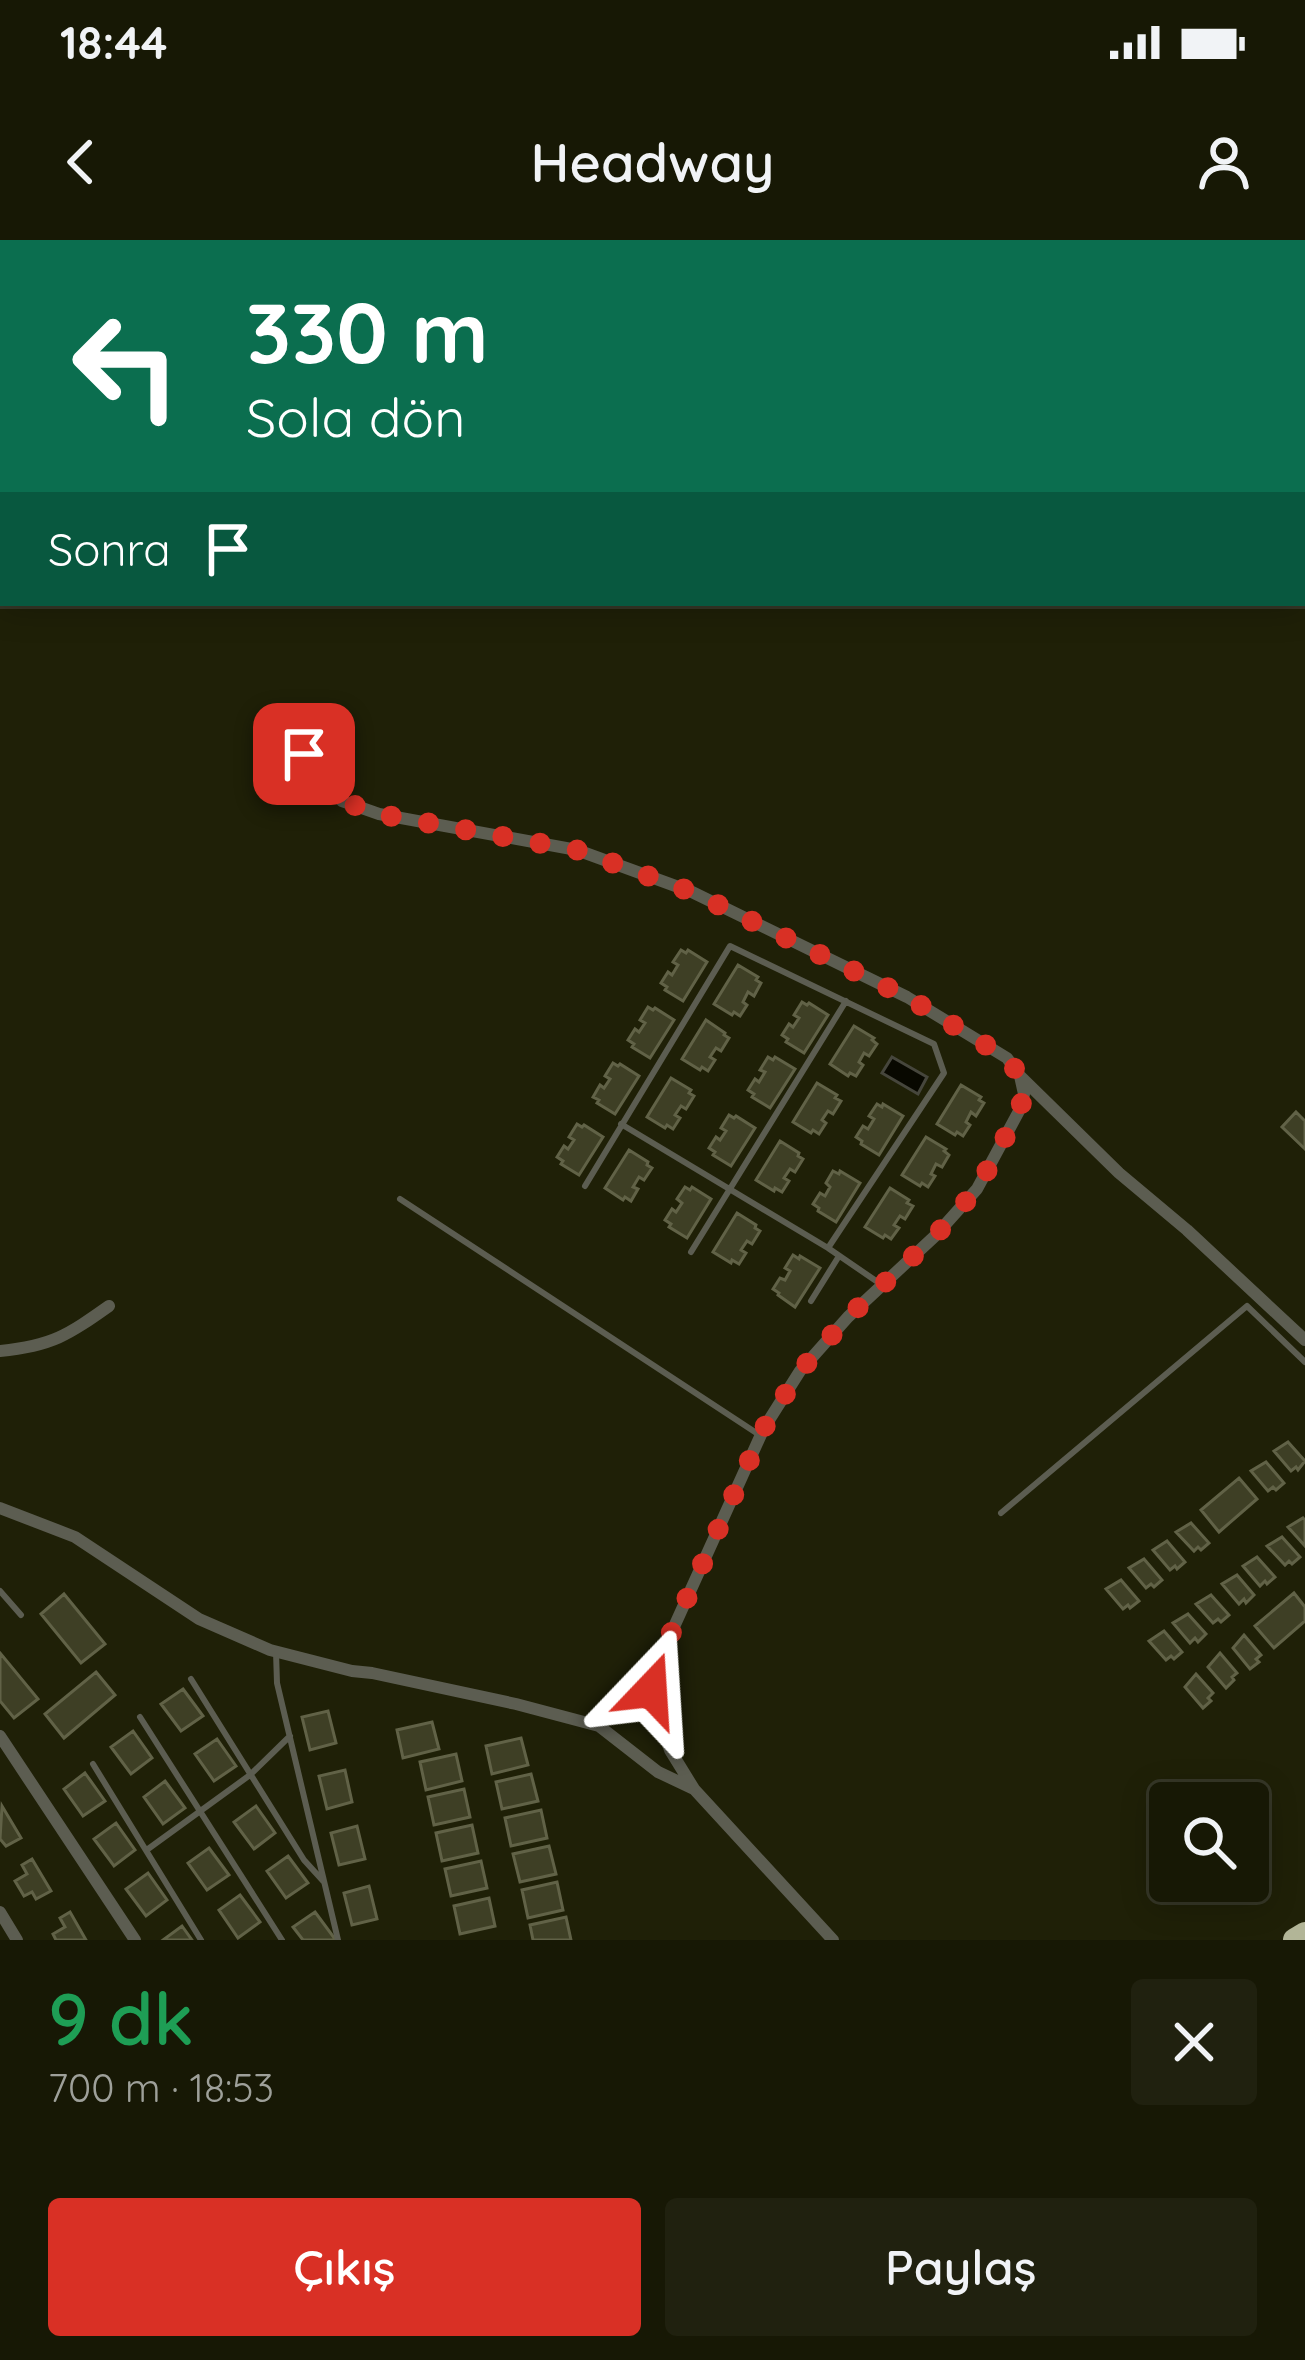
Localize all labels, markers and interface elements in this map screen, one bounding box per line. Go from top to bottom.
text: 18:44 [60,14,167,70]
text: Headway [531,128,774,196]
icon: back [48,129,114,195]
icon: person [1191,129,1257,195]
text: 330 m [246,279,489,384]
icon: left [48,288,204,444]
text: Sola dön [246,383,465,451]
icon: arrive [195,516,261,582]
text: Sonra [48,521,171,577]
pin [253,703,355,805]
icon: arrive [271,721,337,787]
position arrow [588,1627,714,1753]
map controls [1149,1782,1269,1902]
button: search [1149,1782,1269,1902]
text: 9 dk [48,1973,194,2063]
button: close [1131,1979,1257,2105]
text: 700 m · 18:53 [48,2063,274,2112]
button: Çıkış [48,2198,641,2336]
button: Paylaş [665,2198,1257,2336]

